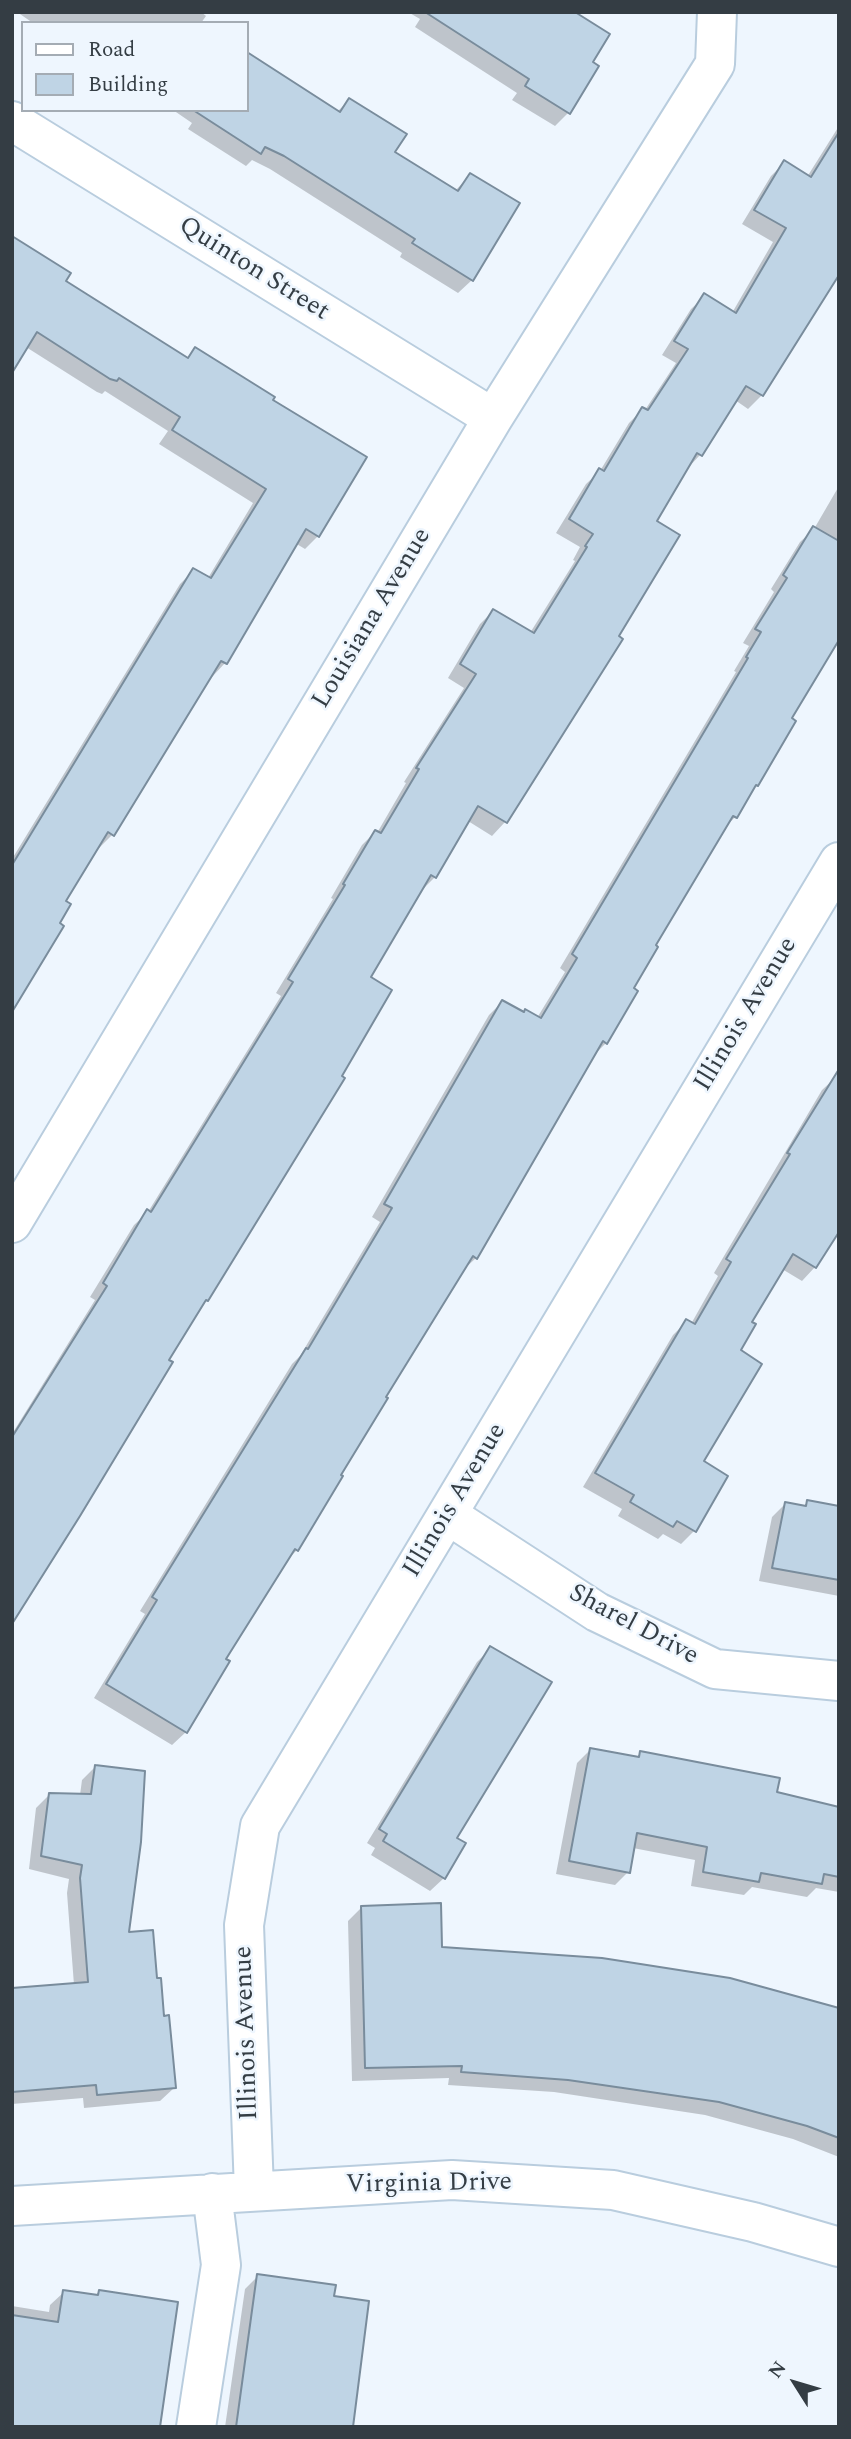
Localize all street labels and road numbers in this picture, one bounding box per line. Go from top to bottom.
street label: Quinton Street [172,211,334,329]
street label: Louisiana Avenue [307,523,439,715]
street label: Illinois Avenue [689,932,805,1098]
street label: Illinois Avenue [398,1418,514,1584]
street label: Sharel Drive [563,1579,703,1673]
street label: Illinois Avenue [229,1945,267,2121]
street label: Virginia Drive [346,2168,512,2202]

